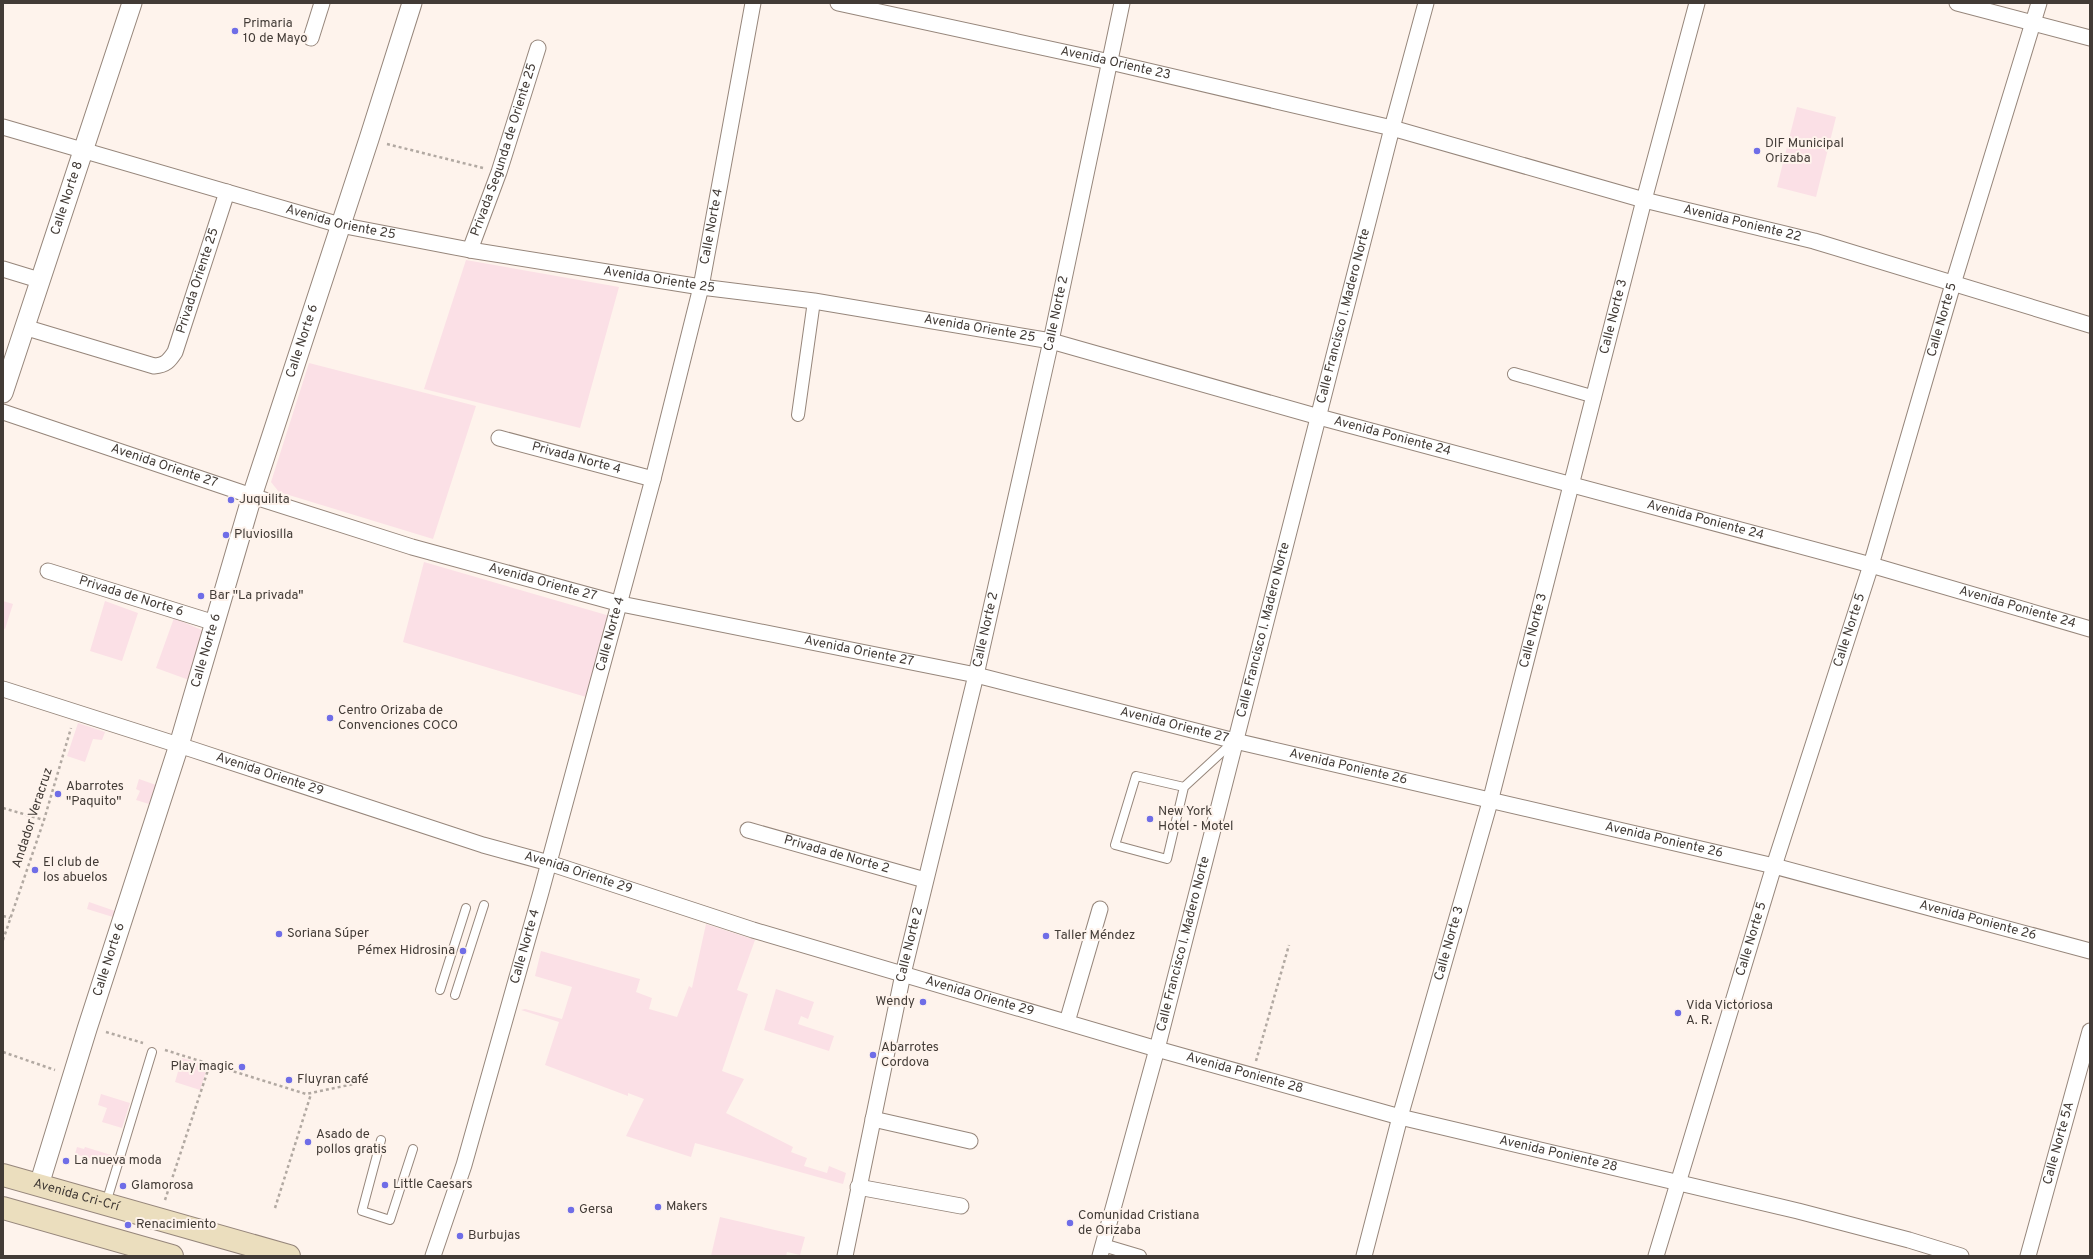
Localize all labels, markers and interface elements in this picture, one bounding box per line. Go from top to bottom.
place label: Primaria 10 de Mayo [243,16,308,47]
marker: Primaria 10 de Mayo [230,26,240,36]
street label: Avenida Oriente 23 [1059,43,1172,84]
street label: Privada Segunda de Oriente 25 [468,61,541,239]
place label: DIF Municipal Orizaba [1765,136,1844,167]
marker: DIF Municipal Orizaba [1752,146,1762,156]
street label: Calle Norte 8 [48,159,87,237]
street label: Calle Norte 4 [697,187,727,266]
street label: Avenida Oriente 25 [284,202,397,244]
street label: Avenida Poniente 22 [1682,202,1803,246]
street label: Privada Oriente 25 [173,226,223,336]
street label: Calle Francisco I. Madero Norte [1314,227,1374,405]
street label: Avenida Oriente 25 [602,263,716,297]
street label: Calle Norte 2 [1041,274,1072,353]
street label: Calle Norte 3 [1597,278,1631,356]
street label: Calle Norte 5 [1924,281,1961,359]
street label: Calle Norte 6 [283,302,322,380]
street label: Avenida Oriente 25 [923,312,1036,346]
street label: Avenida Poniente 24 [1332,413,1453,460]
street label: Privada Norte 4 [530,439,623,478]
street label: Avenida Oriente 27 [109,441,220,492]
place label: Juquilita [239,492,290,508]
marker: Juquilita [226,495,236,505]
street label: Avenida Poniente 24 [1645,497,1766,544]
place label: Pluviosilla [234,527,293,543]
marker: Pluviosilla [221,530,231,540]
street label: Calle Francisco I. Madero Norte [1234,541,1294,719]
street label: Avenida Oriente 27 [487,560,599,605]
street label: Privada de Norte 6 [77,573,185,621]
street label: Avenida Poniente 24 [1957,583,2078,632]
place label: Bar "La privada" [209,588,304,604]
marker: Bar "La privada" [196,591,206,601]
street label: Calle Norte 2 [970,591,1002,669]
street label: Calle Norte 5 [1831,591,1869,669]
street label: Calle Norte 3 [1517,592,1551,670]
street label: Calle Norte 4 [593,595,629,673]
street label: Calle Norte 6 [188,612,225,690]
street label: Avenida Oriente 27 [803,633,915,670]
place label: Centro Orizaba de Convenciones COCO [338,703,458,734]
street label: Avenida Oriente 27 [1118,704,1230,747]
marker: Centro Orizaba de Convenciones COCO [325,713,335,723]
street label: Avenida Poniente 26 [1288,746,1409,789]
street label: Avenida Oriente 29 [214,750,325,800]
street label: Andador Veracruz [9,766,57,870]
place label: Abarrotes "Paquito" [66,779,124,810]
marker: Abarrotes "Paquito" [53,789,63,799]
place label: New York Hotel - Motel [1158,804,1234,835]
marker: New York Hotel - Motel [1145,814,1155,824]
street label: Avenida Poniente 26 [1603,819,1725,862]
street label: Privada de Norte 2 [782,832,891,878]
street label: Avenida Oriente 29 [522,849,634,898]
place label: El club de los abuelos [43,855,108,886]
street label: Calle Francisco I. Madero Norte [1154,855,1214,1033]
marker: El club de los abuelos [30,865,40,875]
street label: Avenida Poniente 26 [1917,897,2038,944]
street label: Calle Norte 5 [1733,900,1771,978]
street label: Calle Norte 3 [1431,905,1468,983]
street label: Calle Norte 2 [894,906,927,984]
street label: Calle Norte 4 [507,908,544,986]
street label: Calle Norte 6 [90,921,129,999]
place label: Soriana Súper [287,926,369,942]
place label: Taller Méndez [1054,928,1135,944]
marker: Soriana Súper [274,929,284,939]
marker: Taller Méndez [1041,931,1051,941]
place label: Pémex Hidrosina [357,943,455,959]
marker: Pémex Hidrosina [458,946,468,956]
street label: Avenida Oriente 29 [923,973,1036,1020]
place label: Wendy [876,994,915,1010]
marker: Wendy [918,997,928,1007]
place label: Vida Victoriosa A. R. [1686,998,1773,1029]
marker: Vida Victoriosa A. R. [1673,1008,1683,1018]
place label: Abarrotes Cordova [881,1040,939,1071]
marker: Abarrotes Cordova [868,1050,878,1060]
street label: Avenida Poniente 28 [1184,1050,1305,1098]
place label: Play magic [170,1059,234,1075]
marker: Play magic [237,1062,247,1072]
place label: Fluyran café [297,1072,369,1088]
marker: Fluyran café [284,1075,294,1085]
street label: Calle Norte 5A [2040,1100,2078,1186]
place label: Asado de pollos gratis [316,1127,387,1158]
street label: Avenida Poniente 28 [1498,1133,1619,1176]
marker: Asado de pollos gratis [303,1137,313,1147]
place label: La nueva moda [74,1153,162,1169]
marker: La nueva moda [61,1156,71,1166]
street label: Avenida Cri-Crí [31,1176,122,1216]
place label: Little Caesars [393,1177,473,1193]
place label: Glamorosa [131,1178,193,1194]
marker: Little Caesars [380,1180,390,1190]
marker: Glamorosa [118,1181,128,1191]
place label: Makers [666,1199,708,1215]
place label: Gersa [579,1202,613,1218]
marker: Makers [653,1202,663,1212]
marker: Gersa [566,1205,576,1215]
place label: Comunidad Cristiana de Orizaba [1078,1208,1199,1239]
place label: Renacimiento [136,1217,216,1233]
marker: Comunidad Cristiana de Orizaba [1065,1218,1075,1228]
marker: Renacimiento [123,1220,133,1230]
place label: Burbujas [468,1228,520,1244]
marker: Burbujas [455,1231,465,1241]

